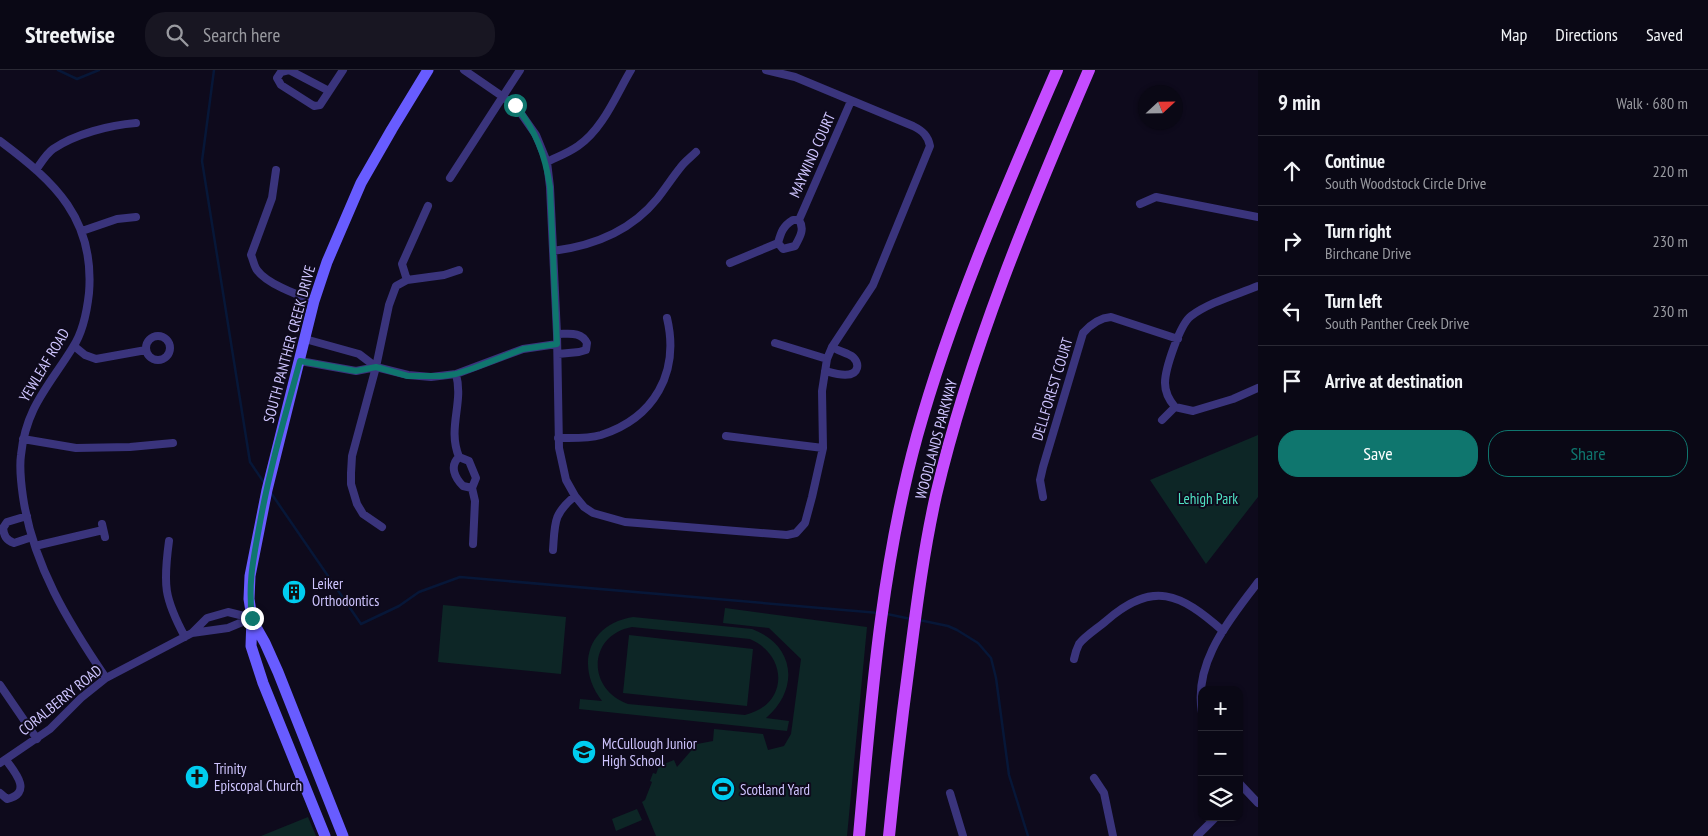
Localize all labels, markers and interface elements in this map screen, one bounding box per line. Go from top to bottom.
search box [145,12,495,57]
text: Streetwise [25,19,115,50]
icon: search [163,21,191,49]
text: Search here [203,23,280,47]
text: Map [1501,23,1527,46]
text: Directions [1555,23,1618,46]
text: Saved [1646,23,1683,46]
north arrow [1138,85,1183,130]
text: 9 min [1278,89,1320,116]
text: Walk · 680 m [1616,93,1688,113]
route start [504,94,527,117]
street label: MAYWIND COURT [785,109,839,200]
text: Continue [1325,149,1385,173]
icon: ahead [1278,157,1306,185]
text: 220 m [1653,161,1688,181]
text: South Woodstock Circle Drive [1325,173,1486,193]
text: Turn right [1325,219,1391,243]
icon: right [1278,227,1306,255]
text: 230 m [1653,231,1688,251]
text: Birchcane Drive [1325,243,1411,263]
street label: SOUTH PANTHER CREEK DRIVE [259,263,319,425]
text: Turn left [1325,289,1382,313]
icon: left [1278,297,1306,325]
text: 230 m [1653,301,1688,321]
text: South Panther Creek Drive [1325,313,1469,333]
street label: YEWLEAF ROAD [15,325,73,405]
street label: DELLFOREST COURT [1027,335,1077,443]
icon: arrive [1278,367,1306,395]
text: Arrive at destination [1325,369,1463,393]
street label: WOODLANDS PARKWAY [911,377,961,501]
button: Save [1278,430,1478,477]
button: Share [1488,430,1688,477]
park label: Lehigh Park [1178,489,1238,508]
place label: Leiker Orthodontics [312,574,379,610]
building icon: Leiker Orthodontics [281,579,307,605]
route end [241,607,264,630]
street label: CORALBERRY ROAD [15,661,106,739]
map controls [1198,686,1243,821]
button: + [1198,686,1243,731]
button: − [1198,731,1243,776]
place label: McCullough Junior High School [602,734,698,770]
school or university icon: McCullough Junior High School [571,739,597,765]
place label: Trinity Episcopal Church [214,759,302,795]
church icon: Trinity Episcopal Church [184,764,210,790]
sports icon: Scotland Yard [710,776,736,802]
button: layers [1198,776,1243,821]
place label: Scotland Yard [740,780,810,799]

